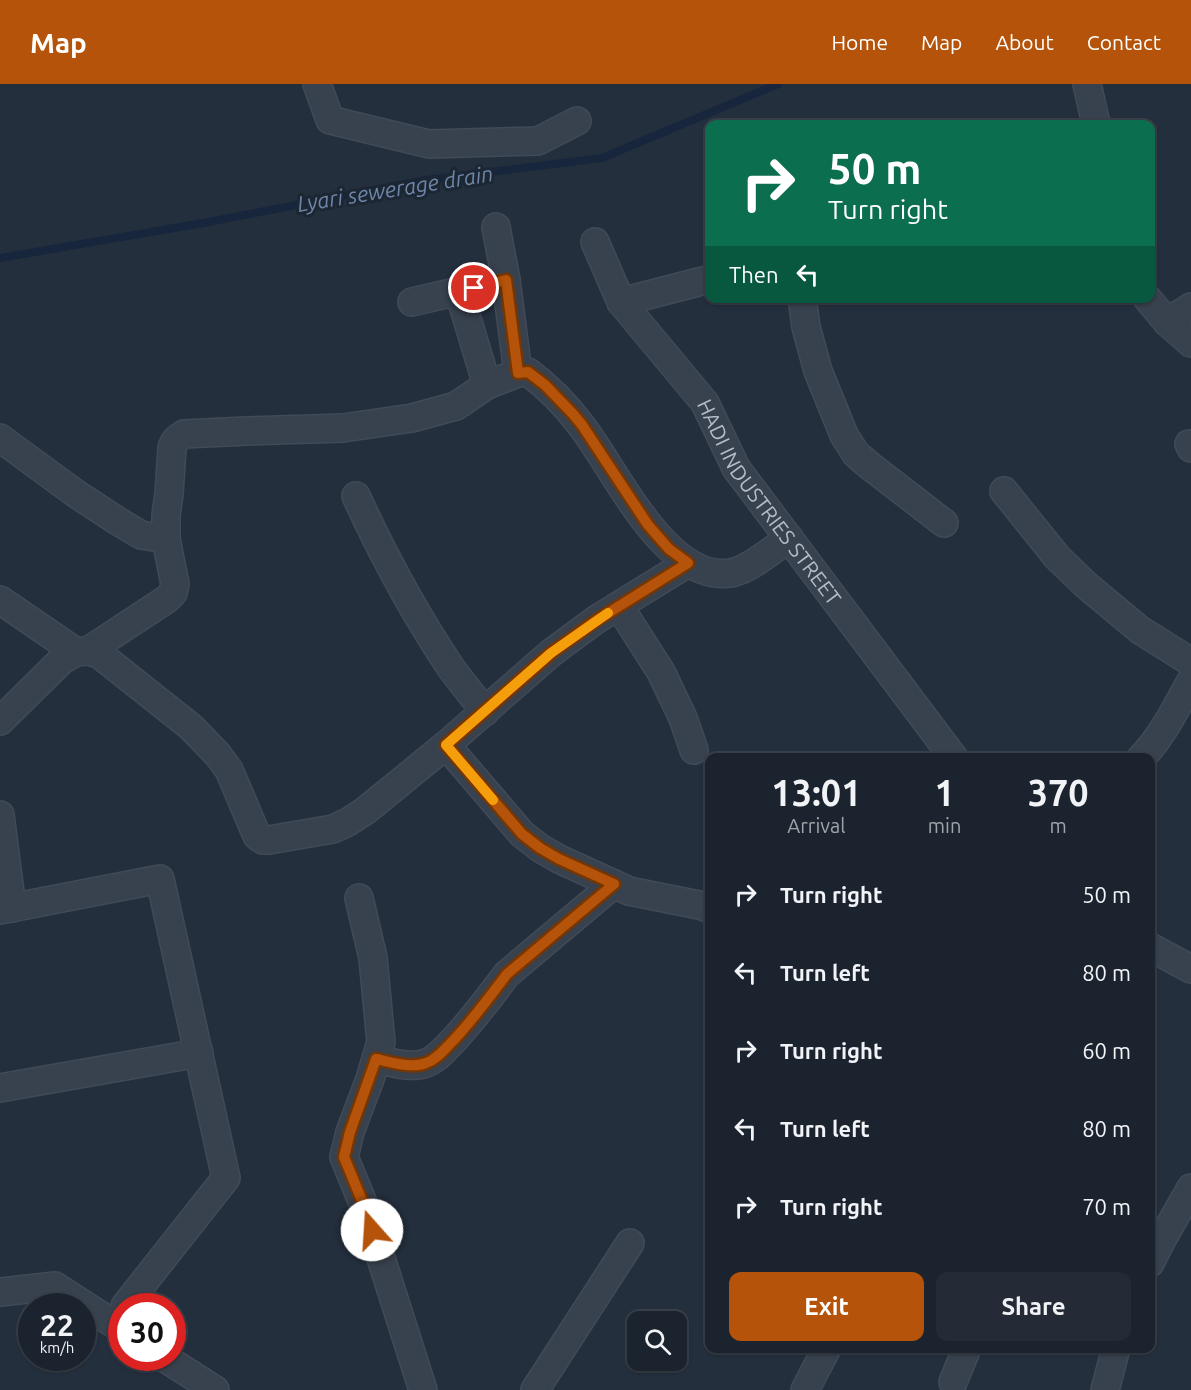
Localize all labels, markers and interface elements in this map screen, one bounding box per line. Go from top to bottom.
text: Map [30,27,87,58]
text: Home [831,30,888,54]
text: Map [921,30,962,54]
text: About [995,30,1054,54]
text: Contact [1087,30,1161,54]
icon: right [729,144,807,222]
text: 50 m [828,145,922,192]
water label: Lyari sewerage drain [295,160,495,216]
text: Turn right [828,194,948,224]
icon: left [791,258,824,291]
pin [448,262,499,313]
text: Then [729,262,779,287]
icon: arrive [457,271,490,304]
street label: HADI INDUSTRIES STREET [693,395,846,609]
text: 13:01 [771,772,861,813]
text: 1 [934,772,955,813]
text: 370 [1028,772,1089,813]
text: Arrival [787,814,846,837]
text: min [928,814,961,837]
text: m [1050,814,1067,837]
icon: right [729,878,762,911]
text: Turn right [780,882,882,907]
text: 50 m [1082,882,1131,907]
icon: left [729,956,762,989]
text: Turn left [780,960,870,985]
text: 80 m [1082,960,1131,985]
icon: right [729,1034,762,1067]
text: Turn right [780,1038,882,1063]
text: 60 m [1082,1038,1131,1063]
icon: left [729,1112,762,1145]
text: Turn left [780,1116,870,1141]
text: 80 m [1082,1116,1131,1141]
icon: right [729,1190,762,1223]
text: Turn right [780,1194,882,1219]
text: 70 m [1082,1194,1131,1219]
position arrow [340,1198,404,1262]
button: Exit [729,1272,924,1341]
button: Share [936,1272,1131,1341]
speed limit sign: 30 [108,1293,186,1371]
text: 22 [40,1308,74,1342]
map controls [627,1311,687,1371]
button: search [627,1311,687,1371]
text: km/h [40,1339,74,1356]

